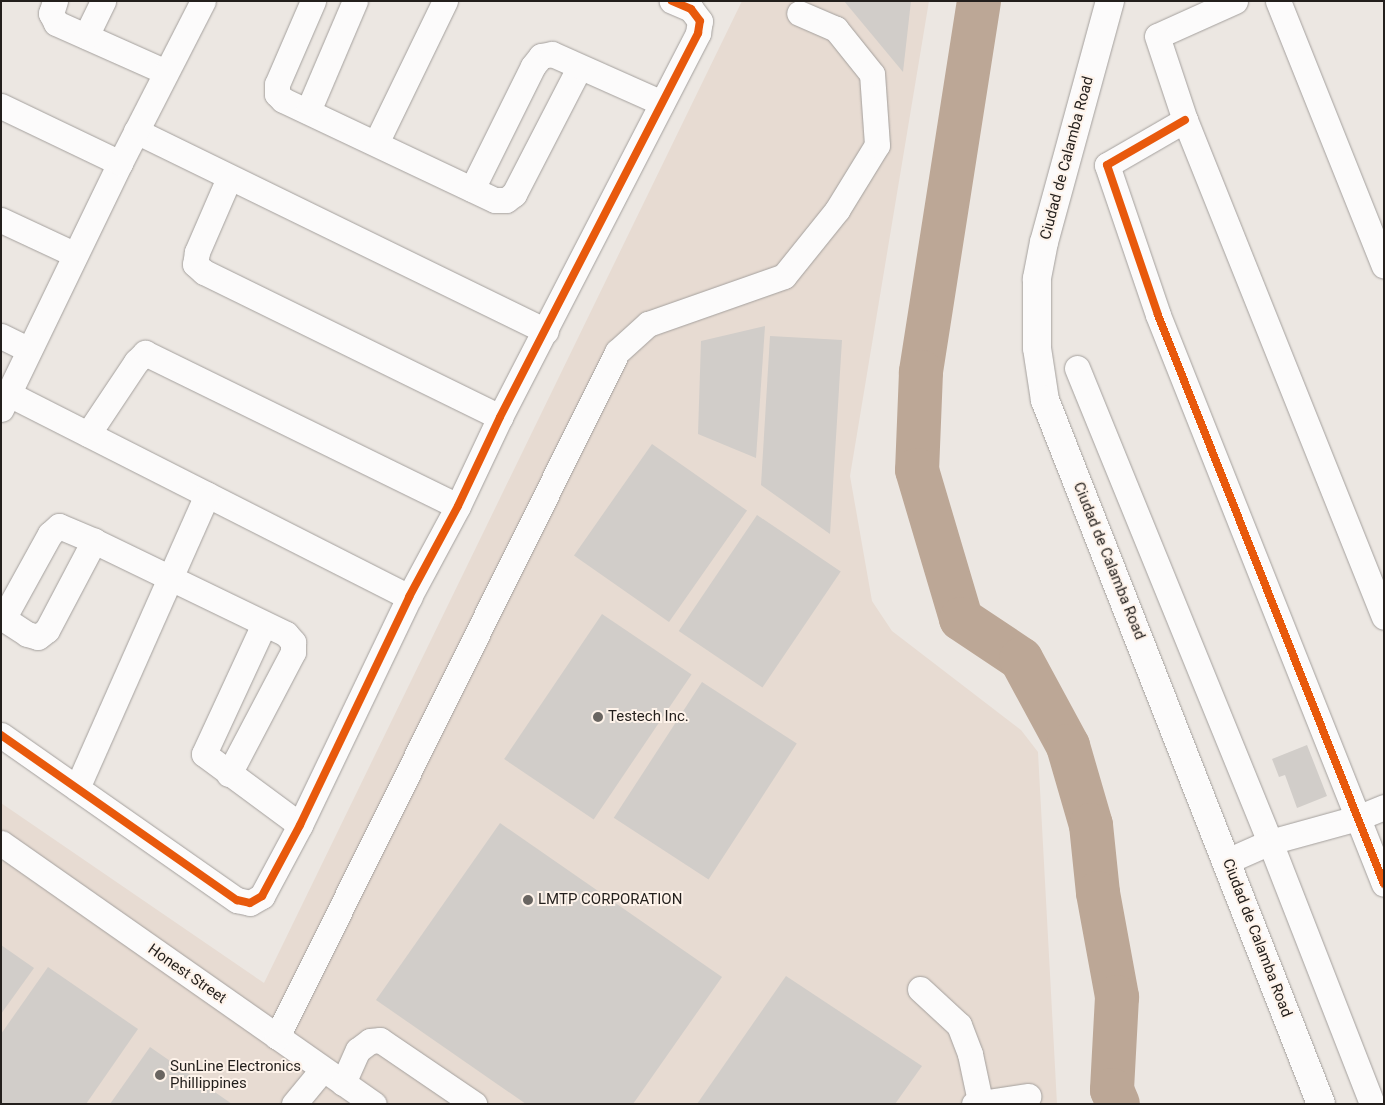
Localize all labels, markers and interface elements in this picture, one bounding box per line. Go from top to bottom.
street label: Ciudad de Calamba Road [1037,74,1097,242]
street label: Ciudad de Calamba Road [1069,480,1149,642]
place label: Testech Inc. [608,708,689,726]
marker: Testech Inc. [592,711,604,723]
street label: Ciudad de Calamba Road [1218,856,1296,1020]
place label: LMTP CORPORATION [538,891,682,909]
marker: LMTP CORPORATION [522,894,534,906]
street label: Honest Street [144,940,230,1008]
place label: SunLine Electronics Phillippines [170,1057,301,1092]
marker: SunLine Electronics Phillippines [154,1069,166,1081]

